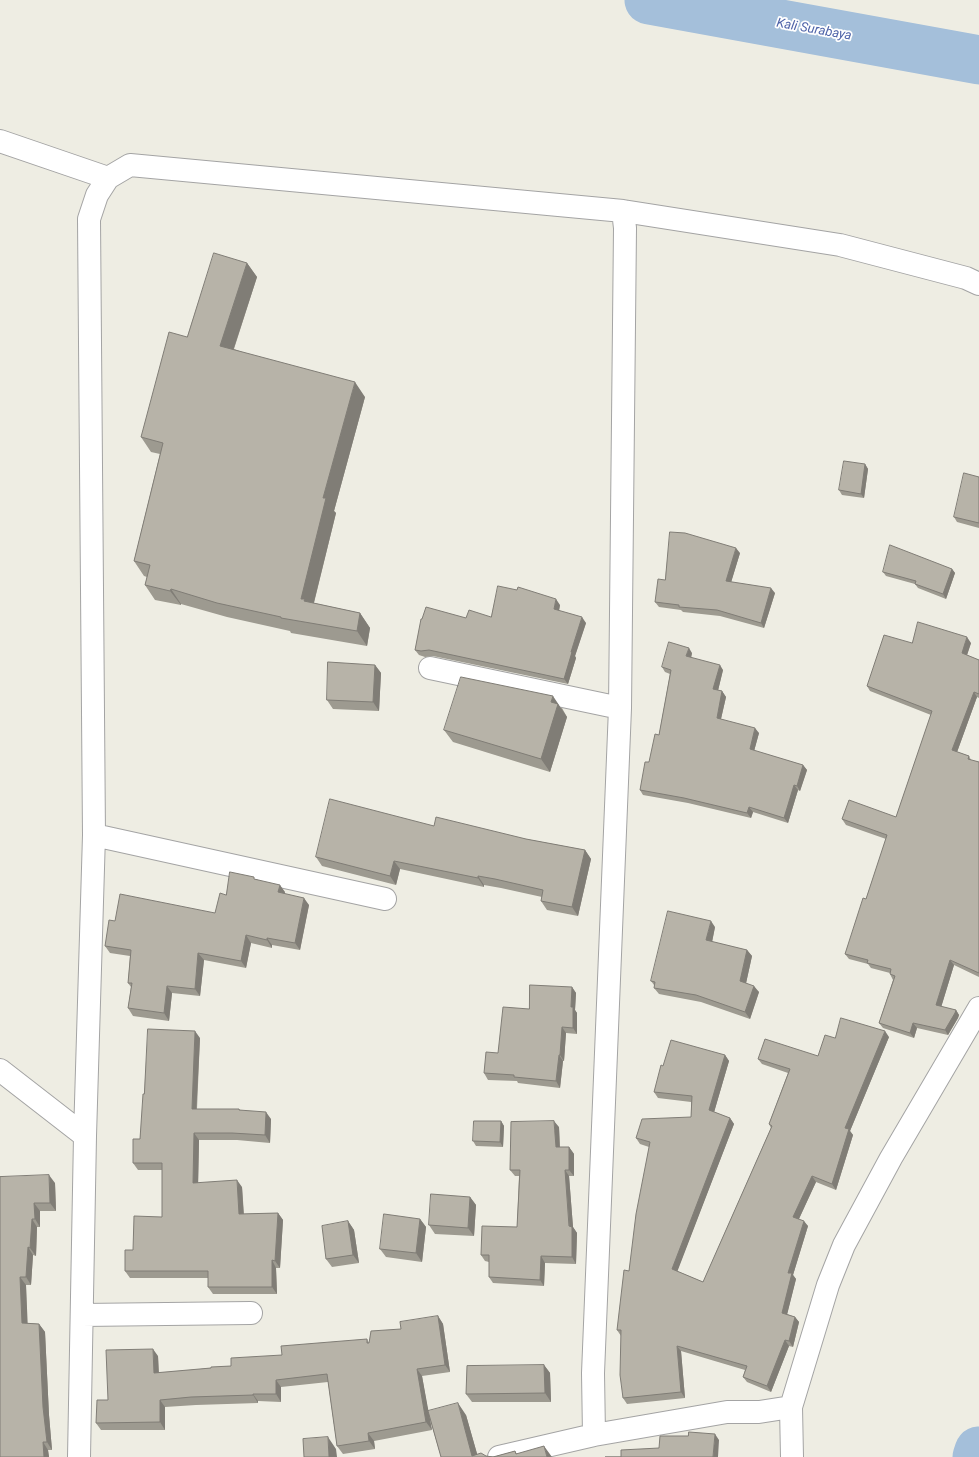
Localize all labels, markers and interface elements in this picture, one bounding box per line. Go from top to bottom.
water label: Kali Surabaya [775,16,853,44]

